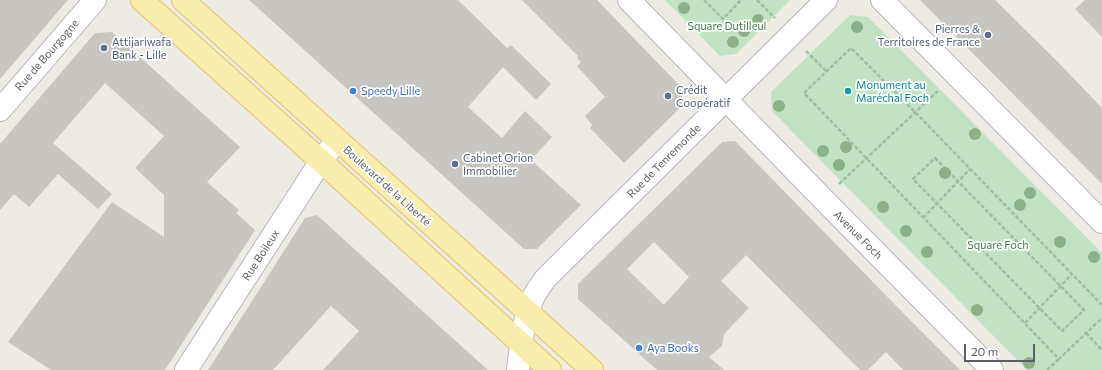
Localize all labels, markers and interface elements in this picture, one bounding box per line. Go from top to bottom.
street label: Rue de Bourgogne [12,17,82,93]
park label: Square Dutilleul [688,19,766,33]
place label: Pierres & Territoires de France [877,22,980,48]
marker: Pierres & Territoires de France [983,30,993,40]
place label: Attijariwafa Bank - Lille [112,35,171,61]
marker: Attijariwafa Bank - Lille [99,43,109,53]
place label: Monument au Maréchal Foch [856,78,929,104]
place label: Crédit Coopératif [676,83,731,109]
place label: Speedy Lille [361,84,420,98]
marker: Speedy Lille [348,86,358,96]
marker: Monument au Maréchal Foch [843,86,853,96]
marker: Crédit Coopératif [663,91,673,101]
street label: Rue de Tenremonde [624,121,704,201]
street label: Boulevard de la Liberté [341,143,433,229]
place label: Cabinet Orion Immobilier [463,151,533,177]
marker: Cabinet Orion Immobilier [450,159,460,169]
street label: Avenue Foch [831,208,885,262]
street label: Rue Boileux [240,227,282,283]
park label: Square Foch [967,238,1029,252]
scale bar [966,336,1037,362]
place label: Aya Books [647,341,699,355]
marker: Aya Books [634,343,644,353]
text: 20 m [971,344,998,358]

